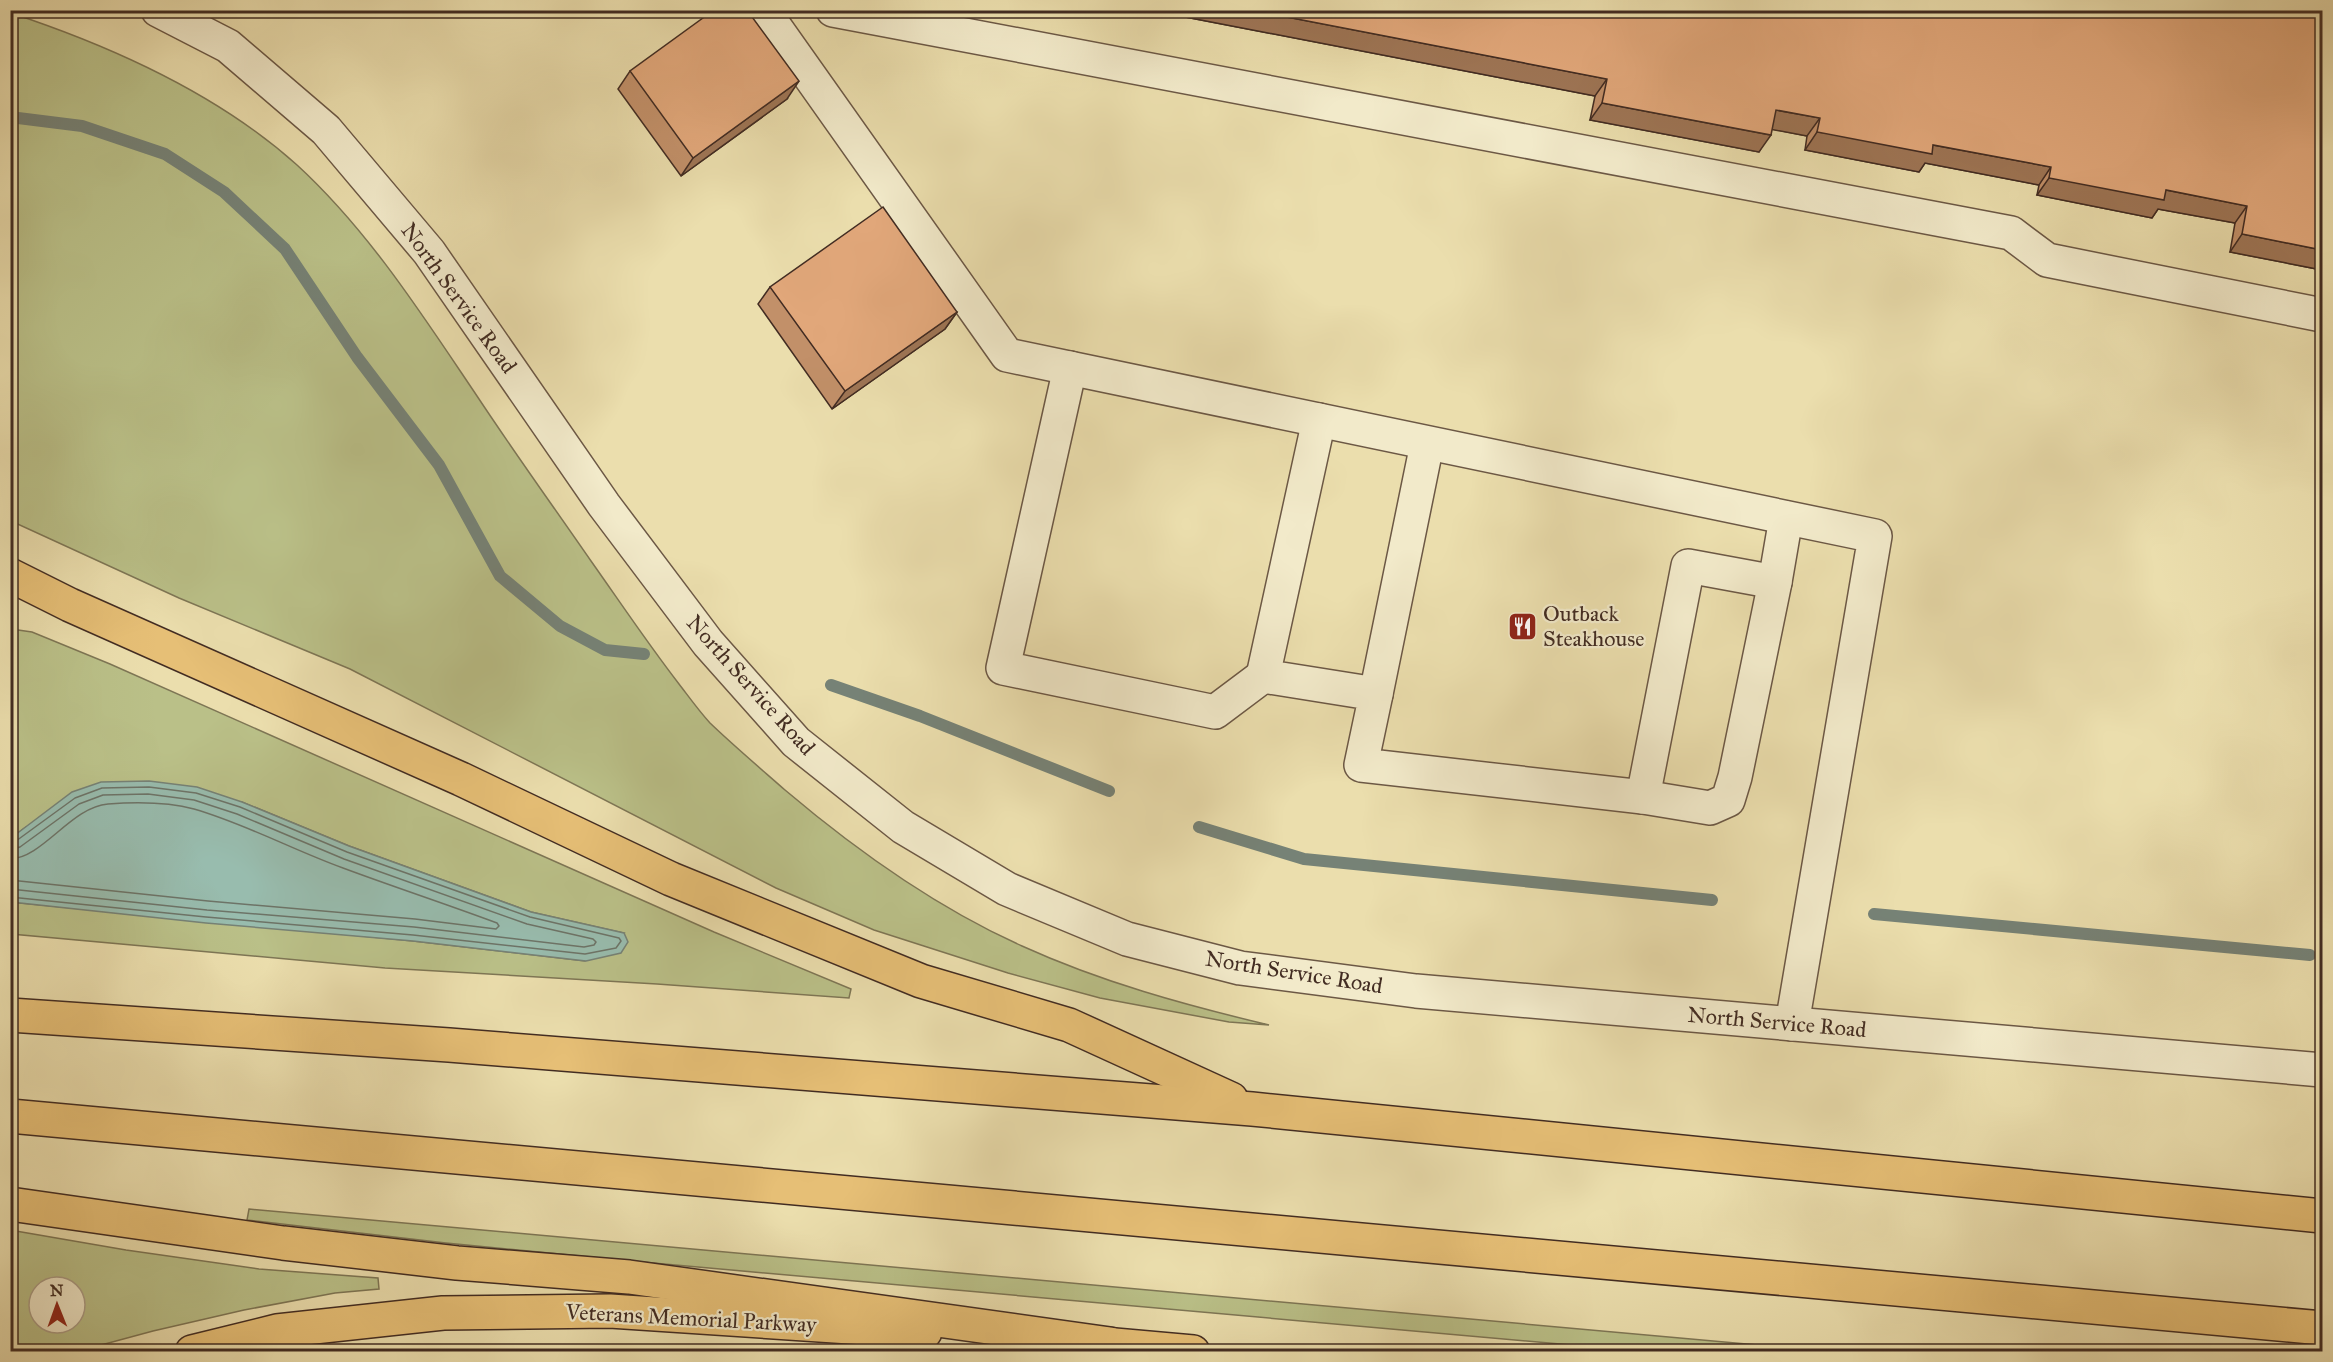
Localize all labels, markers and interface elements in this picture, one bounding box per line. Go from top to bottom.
street label: North Service Road [395,217,523,379]
place label: Outback Steakhouse [1543,600,1644,652]
street label: North Service Road [681,609,821,761]
restaurant icon: Outback Steakhouse [1506,610,1538,642]
street label: North Service Road [1203,945,1385,999]
street label: North Service Road [1686,1001,1868,1043]
north arrow [27,1275,87,1335]
text: N [50,1281,64,1300]
street label: Veterans Memorial Parkway [564,1298,818,1338]

